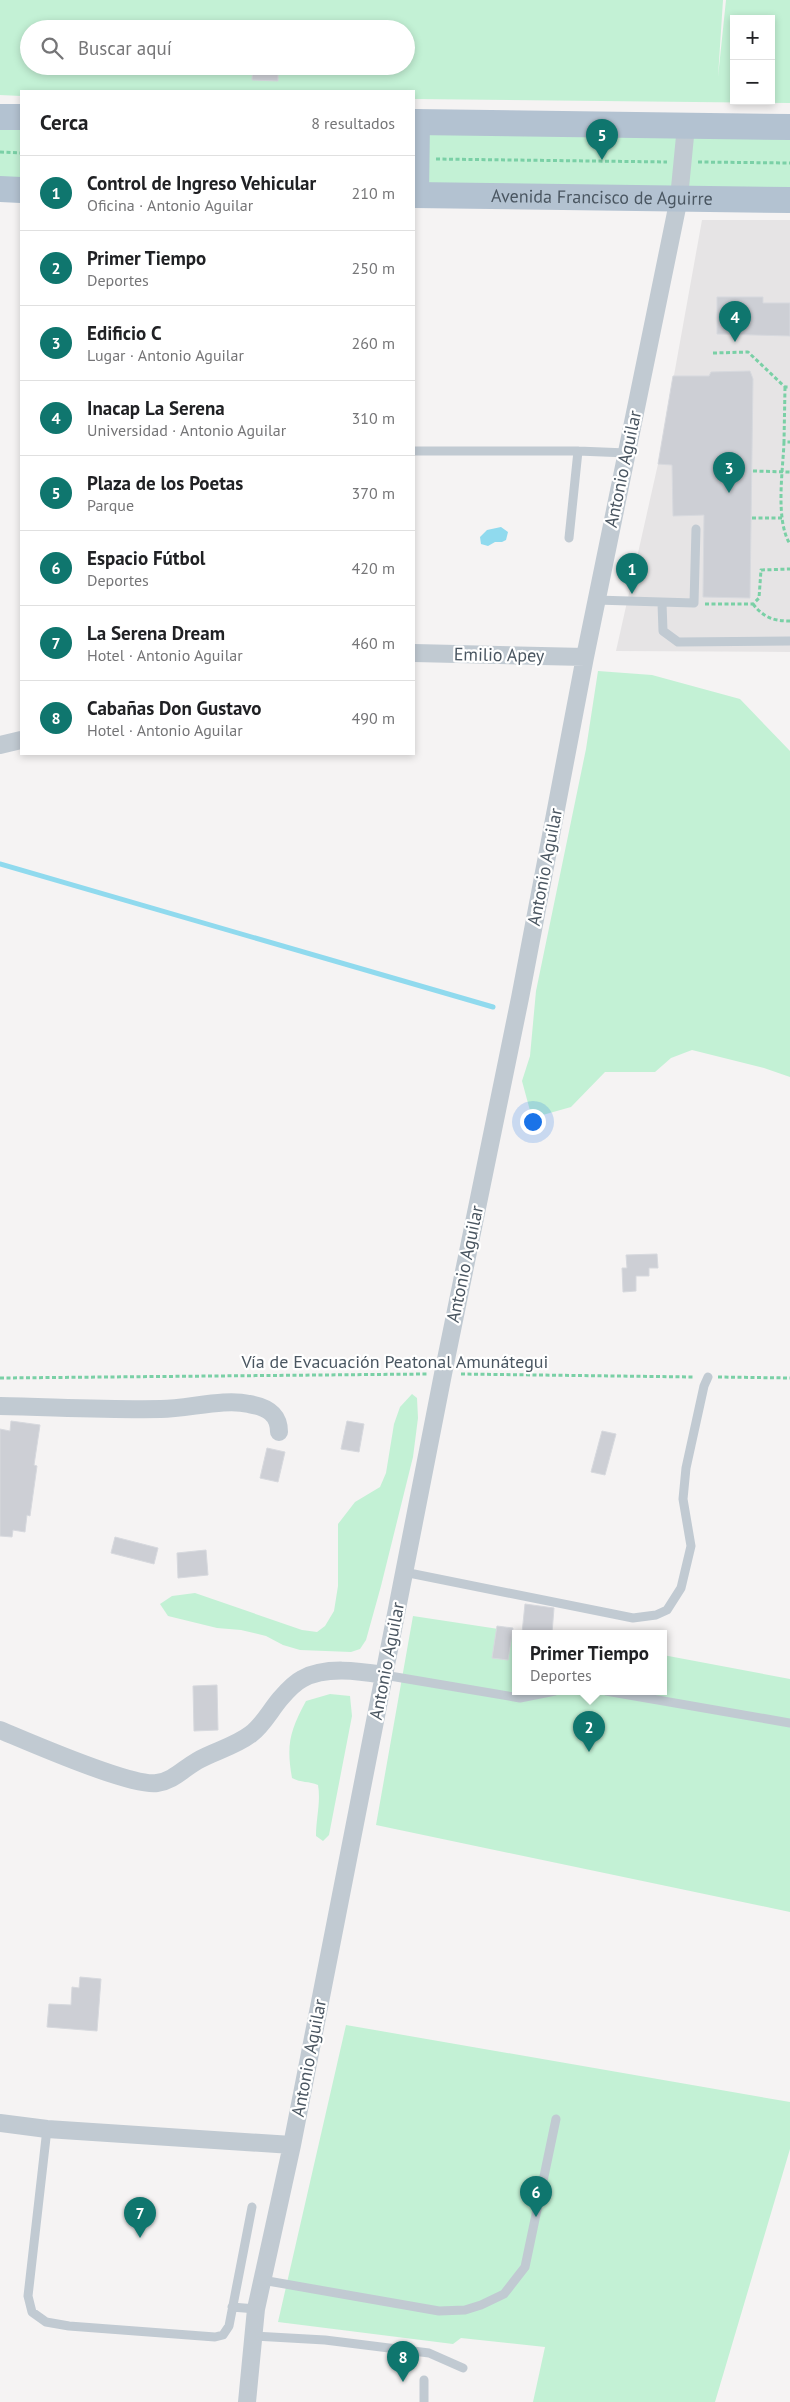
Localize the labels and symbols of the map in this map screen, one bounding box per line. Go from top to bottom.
pin: 5 [586,119,618,160]
street label: Avenida Francisco de Aguirre [491,184,713,210]
pin: 4 [719,301,751,342]
street label: Antonio Aguilar [599,408,646,530]
pin: 3 [713,452,745,493]
pin: 1 [616,553,648,594]
street label: Emilio Apey [454,642,545,667]
street label: Antonio Aguilar [522,806,567,928]
your location [520,1109,546,1135]
street label: Antonio Aguilar [441,1203,488,1325]
street label: Vía de Evacuación Peatonal Amunátegui [241,1350,548,1373]
street label: Antonio Aguilar [364,1600,409,1722]
pin: 2 [573,1711,605,1752]
street label: Antonio Aguilar [286,1997,331,2119]
pin: 6 [520,2176,552,2217]
pin: 7 [124,2197,156,2238]
pin: 8 [387,2341,419,2382]

